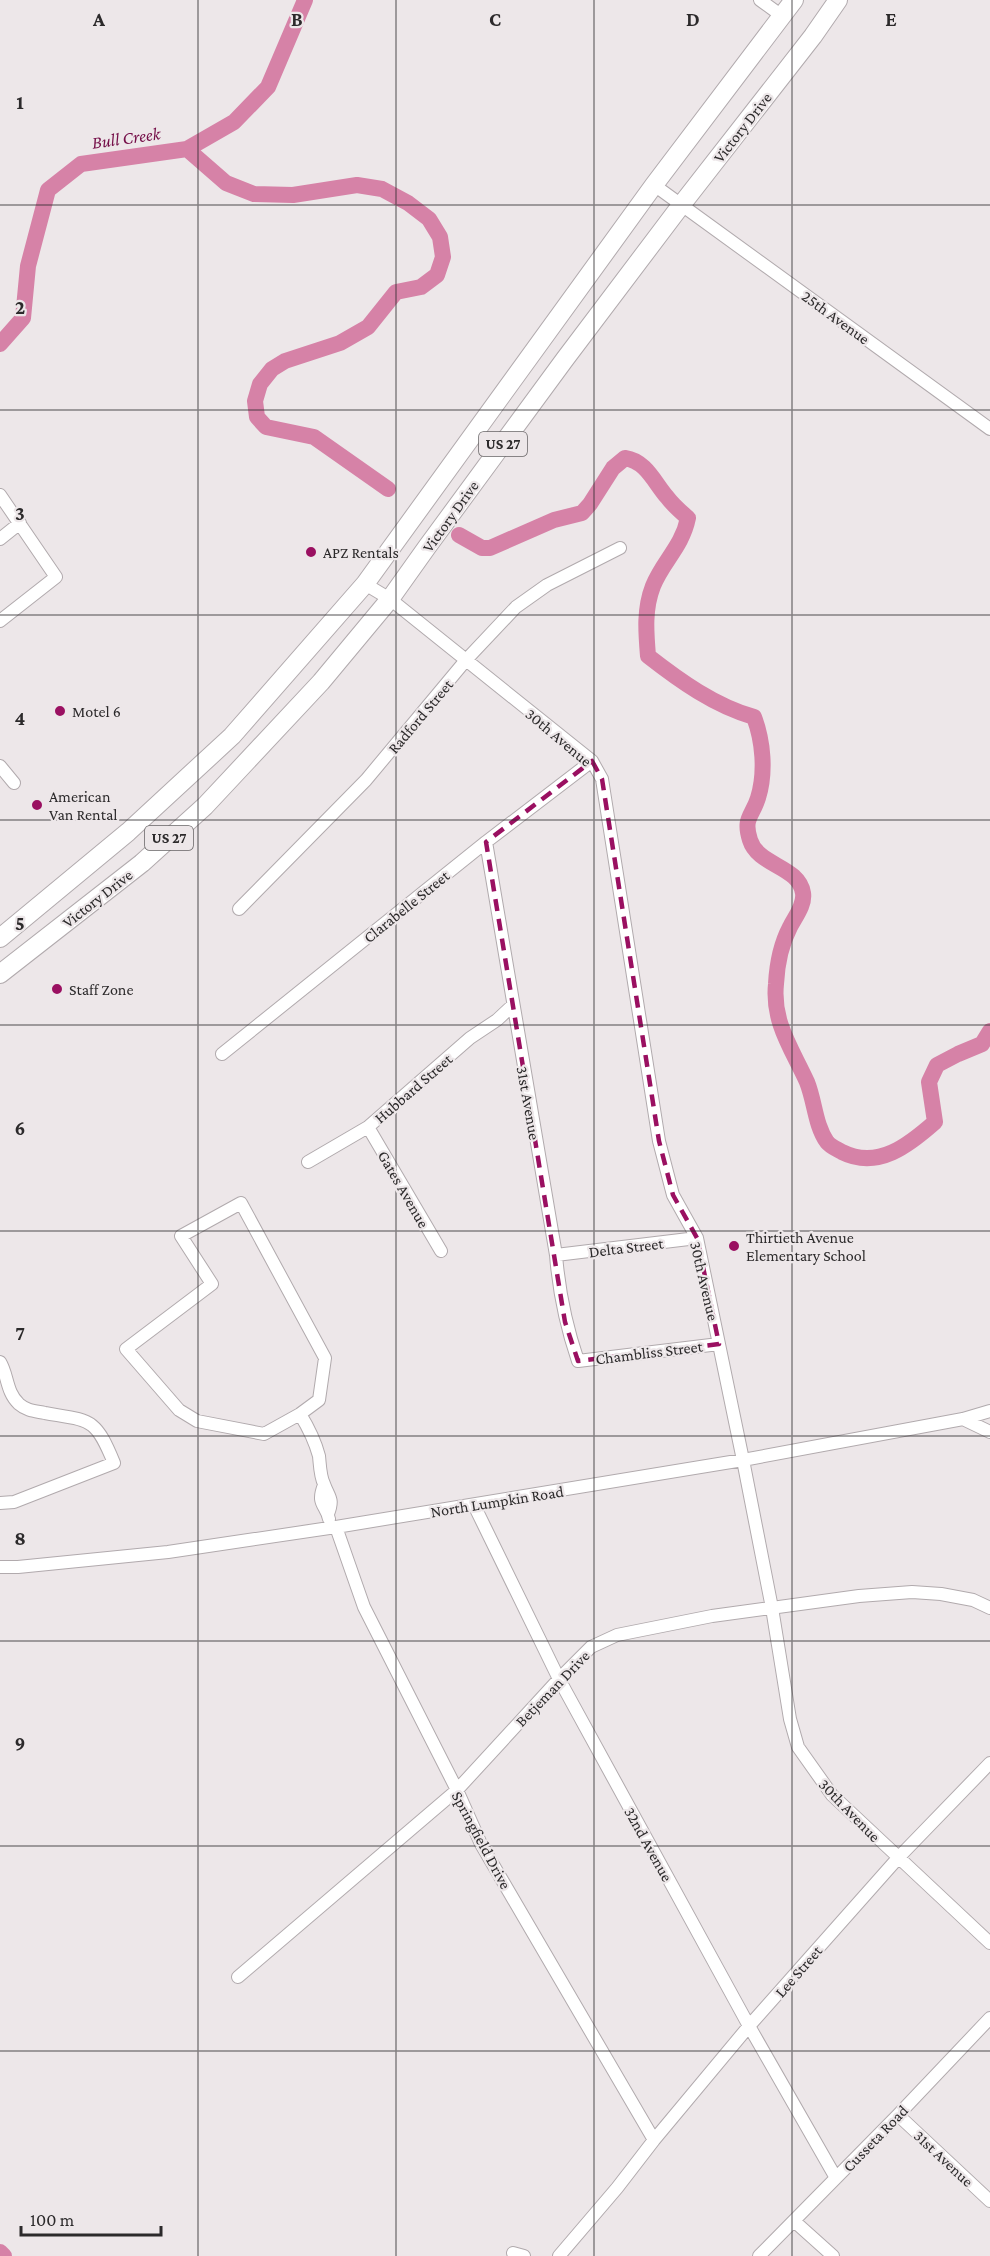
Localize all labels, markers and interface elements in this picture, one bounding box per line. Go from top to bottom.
text: A [92,8,106,30]
text: B [291,8,303,30]
text: C [489,8,501,30]
text: D [686,8,700,30]
text: E [885,8,897,30]
street label: Victory Drive [710,89,776,166]
text: 1 [16,91,24,113]
water label: Bull Creek [90,123,163,153]
street label: 25th Avenue [799,287,873,348]
text: 2 [15,296,25,318]
road number: US 27 [479,432,527,456]
street label: Victory Drive [419,477,483,556]
text: 3 [15,502,25,524]
place label: APZ Rentals [323,544,399,561]
marker: APZ Rentals [304,545,318,559]
street label: Radford Street [384,675,457,757]
place label: Motel 6 [72,703,121,720]
marker: Motel 6 [53,704,67,718]
street label: 30th Avenue [522,705,595,770]
text: 4 [15,707,26,729]
place label: American Van Rental [49,788,118,823]
marker: American Van Rental [30,798,44,812]
road number: US 27 [145,826,193,850]
street label: Victory Drive [59,866,136,932]
street label: Clarabelle Street [360,866,453,946]
text: 5 [15,912,25,934]
place label: Staff Zone [69,981,133,998]
marker: Staff Zone [50,982,64,996]
street label: Hubbard Street [371,1050,456,1127]
street label: 31st Avenue [514,1065,543,1141]
text: 6 [15,1117,25,1139]
street label: Gates Avenue [375,1148,432,1231]
place label: Thirtieth Avenue Elementary School [746,1229,866,1265]
street label: Delta Street [588,1234,665,1261]
marker: Thirtieth Avenue Elementary School [727,1239,741,1253]
street label: 30th Avenue [687,1240,722,1322]
text: 7 [15,1322,25,1344]
street label: Chambliss Street [594,1337,704,1368]
street label: North Lumpkin Road [429,1482,566,1521]
text: 8 [14,1527,26,1549]
street label: Betjeman Drive [512,1647,593,1730]
text: 9 [15,1732,25,1754]
street label: 30th Avenue [816,1775,884,1845]
street label: Springfield Drive [448,1789,514,1892]
street label: 32nd Avenue [621,1804,676,1884]
street label: Lee Street [771,1942,826,2001]
street label: Cusseta Road [840,2101,912,2175]
street label: 31st Avenue [911,2127,977,2190]
scale bar [21,2199,160,2237]
text: 100 m [30,2210,75,2230]

